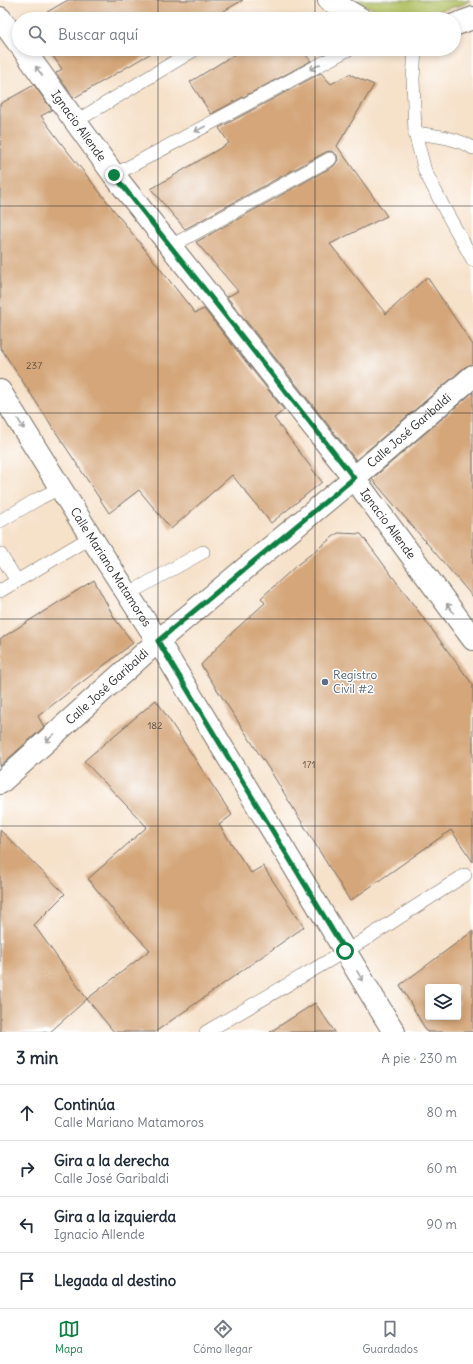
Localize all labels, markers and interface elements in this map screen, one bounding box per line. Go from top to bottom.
search box [12,12,461,56]
icon: search [26,23,48,45]
text: Buscar aquí [58,25,138,44]
one-way arrow [309,64,321,72]
one-way arrow [35,66,43,77]
street label: Ignacio Allende [48,87,110,164]
one-way arrow [194,125,206,133]
route end [105,166,123,184]
house number: 237 [26,359,42,372]
street label: Calle José Garibaldi [364,390,454,471]
one-way arrow [17,418,25,430]
street label: Ignacio Allende [357,485,419,562]
street label: Calle Mariano Matamoros [67,504,155,629]
one-way arrow [446,602,454,613]
street label: Calle José Garibaldi [62,645,151,727]
place label: Registro Civil #2 [333,667,378,696]
marker: Registro Civil #2 [320,677,330,687]
house number: 182 [147,719,163,732]
one-way arrow [45,733,55,743]
house number: 171 [303,758,315,771]
route start [336,942,354,960]
one-way arrow [357,970,365,982]
map controls [425,984,461,1020]
button: layers [425,984,461,1020]
text: 3 min [16,1047,58,1069]
text: A pie · 230 m [382,1050,457,1067]
text: Continúa [54,1095,115,1114]
icon: ahead [16,1102,38,1124]
text: 80 m [426,1104,457,1121]
text: Calle Mariano Matamoros [54,1114,204,1131]
text: Gira a la derecha [54,1151,169,1170]
icon: right [16,1158,38,1180]
text: 60 m [426,1160,457,1177]
text: Calle José Garibaldi [54,1170,169,1187]
text: Gira a la izquierda [54,1207,176,1226]
icon: left [16,1214,38,1236]
text: 90 m [426,1216,457,1233]
text: Ignacio Allende [54,1226,145,1243]
icon: arrive [16,1270,38,1292]
text: Llegada al destino [54,1271,176,1290]
tab: Mapa [55,1318,83,1356]
tab: Cómo llegar [193,1318,252,1356]
tab: Guardados [363,1318,418,1356]

